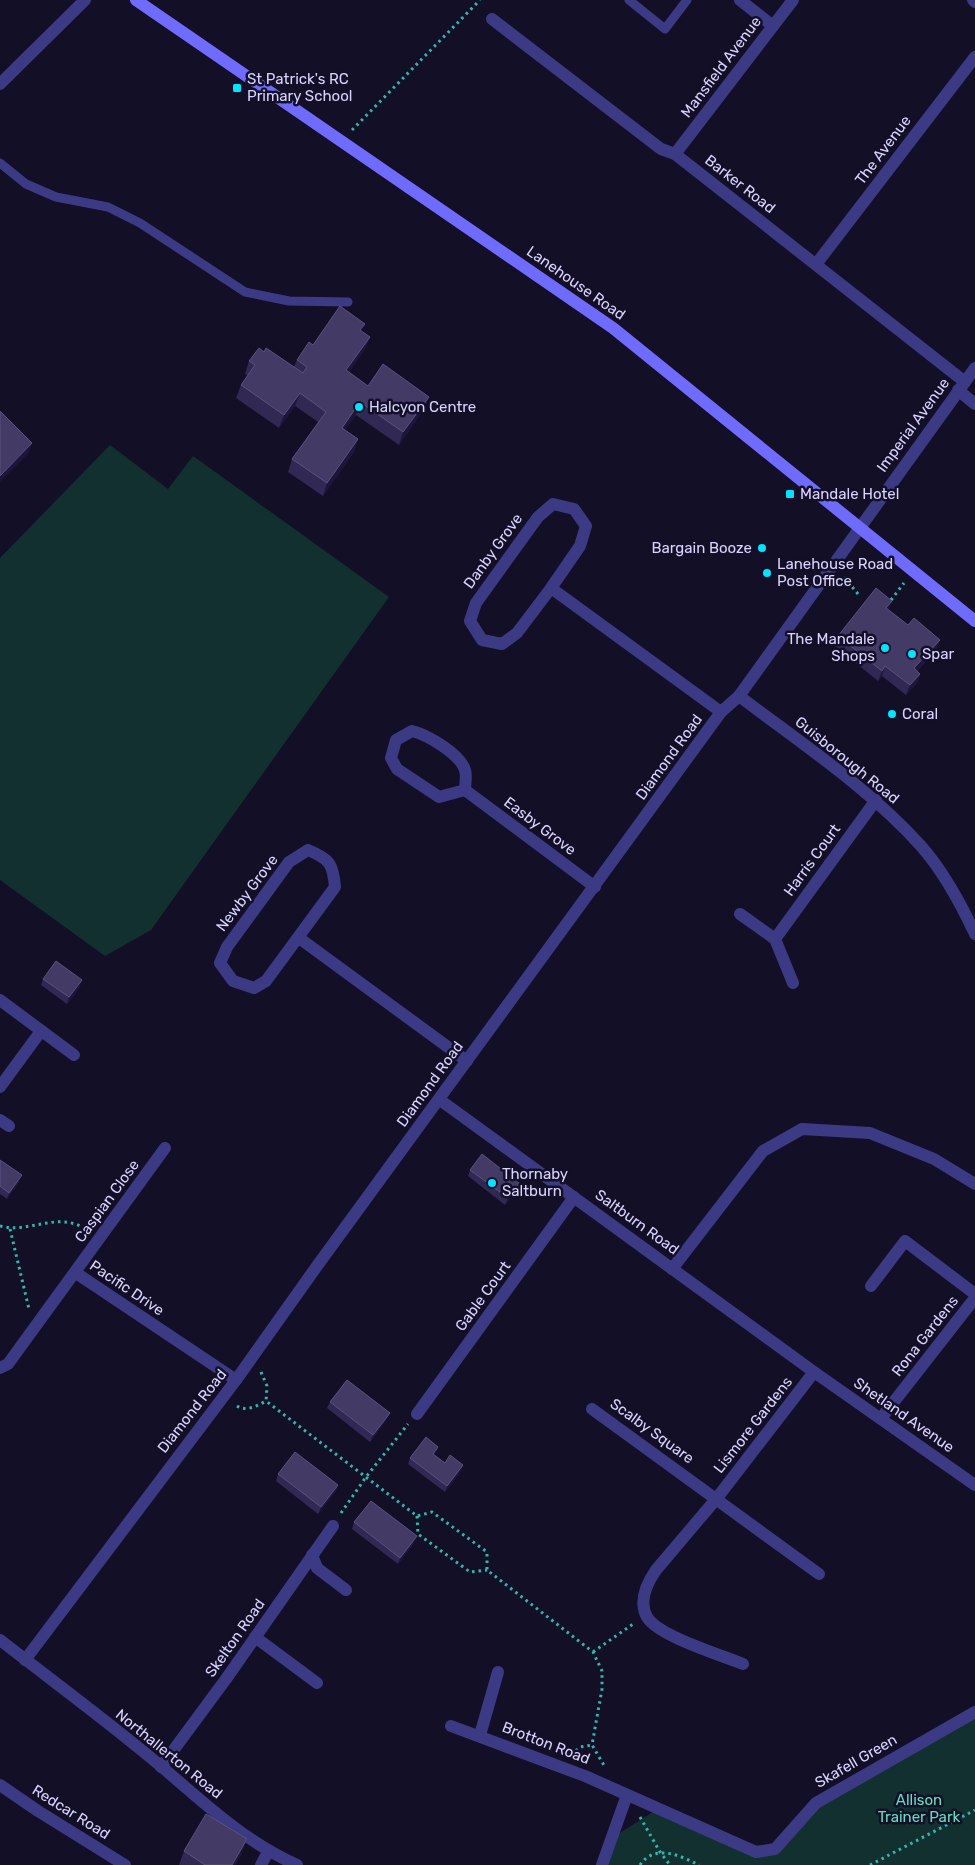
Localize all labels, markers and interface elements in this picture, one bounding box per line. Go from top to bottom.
street label: Mansfield Avenue [677,13,765,121]
place label: St Patrick's RC Primary School [247,70,352,105]
marker: St Patrick's RC Primary School [231,82,243,94]
street label: The Avenue [851,112,915,188]
street label: Barker Road [701,151,779,217]
street label: Lanehouse Road [523,242,629,324]
street label: Imperial Avenue [873,374,953,476]
place label: Halcyon Centre [369,398,476,416]
marker: Halcyon Centre [353,401,365,413]
place label: Mandale Hotel [800,485,899,503]
marker: Mandale Hotel [784,488,796,500]
street label: Danby Grove [460,510,526,592]
place label: Bargain Booze [651,539,752,557]
marker: Bargain Booze [756,542,768,554]
place label: Lanehouse Road Post Office [777,555,893,590]
marker: Lanehouse Road Post Office [761,567,773,579]
place label: The Mandale Shops [787,630,875,665]
marker: The Mandale Shops [879,642,891,654]
place label: Spar [922,645,955,663]
marker: Spar [906,648,918,660]
place label: Coral [902,705,938,723]
marker: Coral [886,708,898,720]
street label: Diamond Road [632,711,706,803]
street label: Guisborough Road [791,713,903,807]
street label: Easby Grove [500,793,580,859]
street label: Harris Court [780,820,844,899]
street label: Newby Grove [212,851,282,935]
street label: Diamond Road [393,1038,467,1130]
street label: Caspian Close [71,1156,143,1246]
place label: Thornaby Saltburn [502,1165,568,1200]
marker: Thornaby Saltburn [486,1177,498,1189]
street label: Saltburn Road [592,1186,682,1258]
street label: Pacific Drive [86,1257,168,1319]
street label: Gable Court [452,1257,515,1335]
street label: Rona Gardens [888,1292,962,1380]
street label: Diamond Road [154,1365,230,1457]
street label: Lismore Gardens [710,1373,796,1477]
street label: Shetland Avenue [850,1374,958,1456]
street label: Scalby Square [607,1395,697,1467]
street label: Skelton Road [201,1595,269,1681]
street label: Northallerton Road [112,1705,226,1803]
street label: Brotton Road [499,1718,593,1768]
street label: Skafell Green [812,1730,900,1792]
street label: Redcar Road [29,1781,113,1843]
park label: Allison Trainer Park [878,1791,961,1826]

